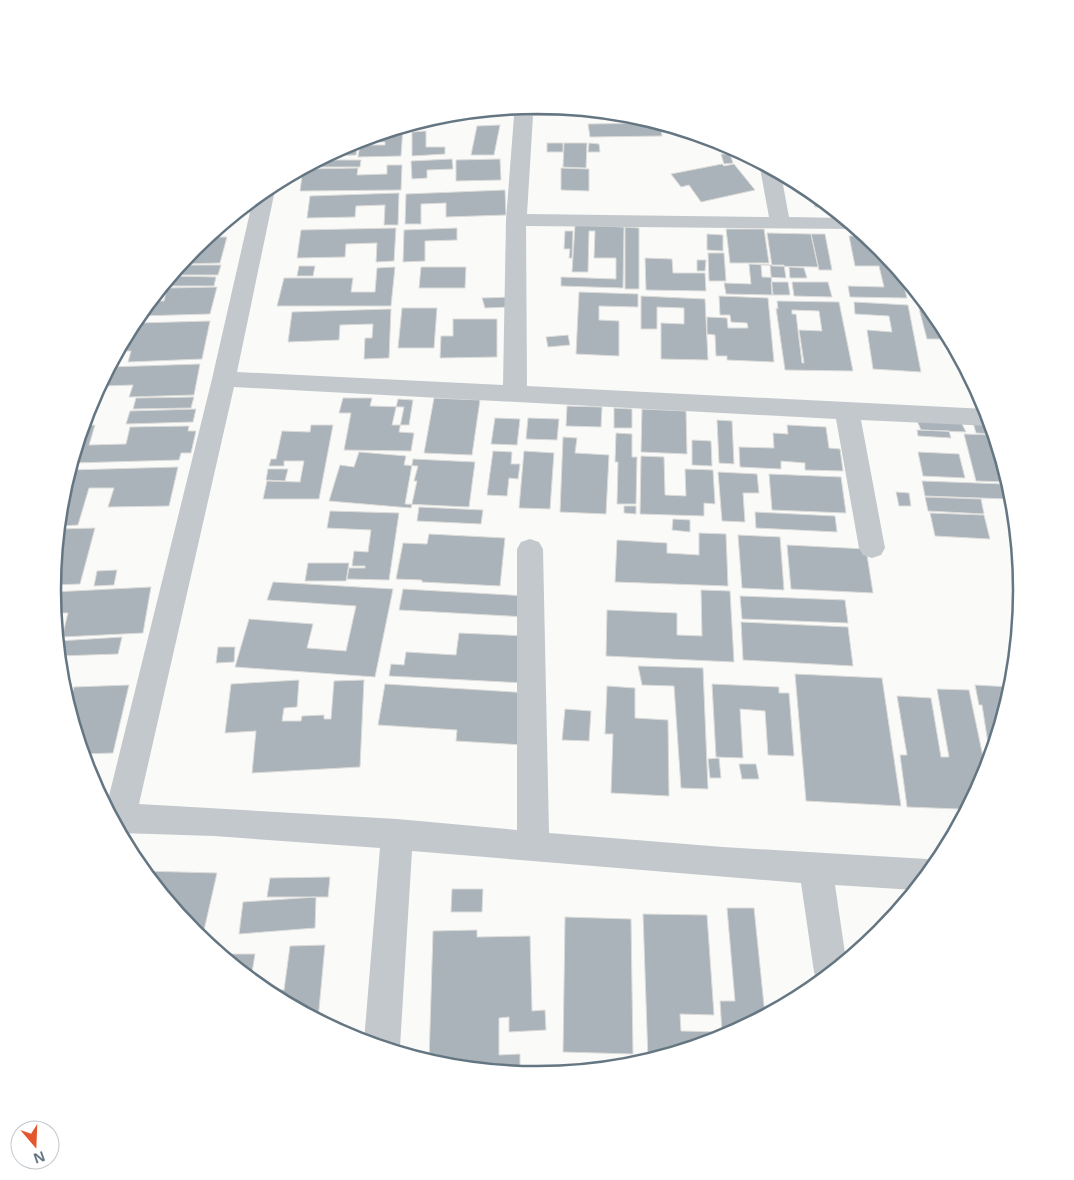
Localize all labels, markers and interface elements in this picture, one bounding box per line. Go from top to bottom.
north arrow [10,1120,60,1170]
text: N [31,1147,48,1169]

